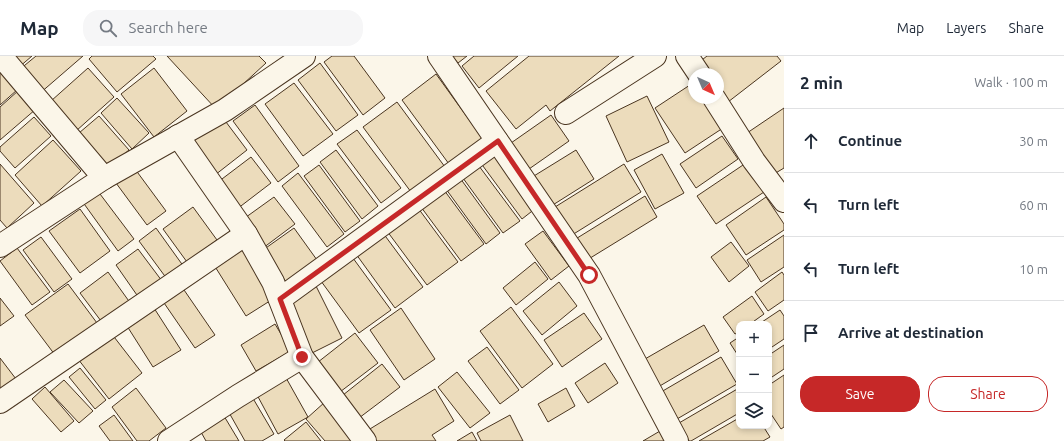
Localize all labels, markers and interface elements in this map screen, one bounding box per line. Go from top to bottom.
search box [83,10,363,46]
text: Map [20,17,59,39]
icon: search [97,17,119,39]
text: Search here [129,19,208,36]
text: Map [897,20,924,36]
text: Layers [946,20,986,36]
text: Share [1008,20,1044,36]
north arrow [688,68,724,104]
text: 2 min [800,73,843,92]
text: Walk · 100 m [974,75,1048,89]
icon: ahead [800,130,822,152]
text: Continue [838,132,902,149]
text: 30 m [1019,134,1048,148]
icon: left [800,194,822,216]
text: Turn left [838,196,899,213]
text: 60 m [1019,198,1048,212]
icon: left [800,258,822,280]
text: Turn left [838,260,899,277]
text: 10 m [1019,262,1048,276]
route start [580,266,598,284]
map controls [736,321,772,429]
button: + [736,321,772,357]
icon: arrive [800,322,822,344]
text: Arrive at destination [838,324,984,341]
route end [293,348,311,366]
button: − [736,357,772,393]
button: Save [800,376,920,412]
button: Share [928,376,1048,412]
button: layers [736,393,772,429]

